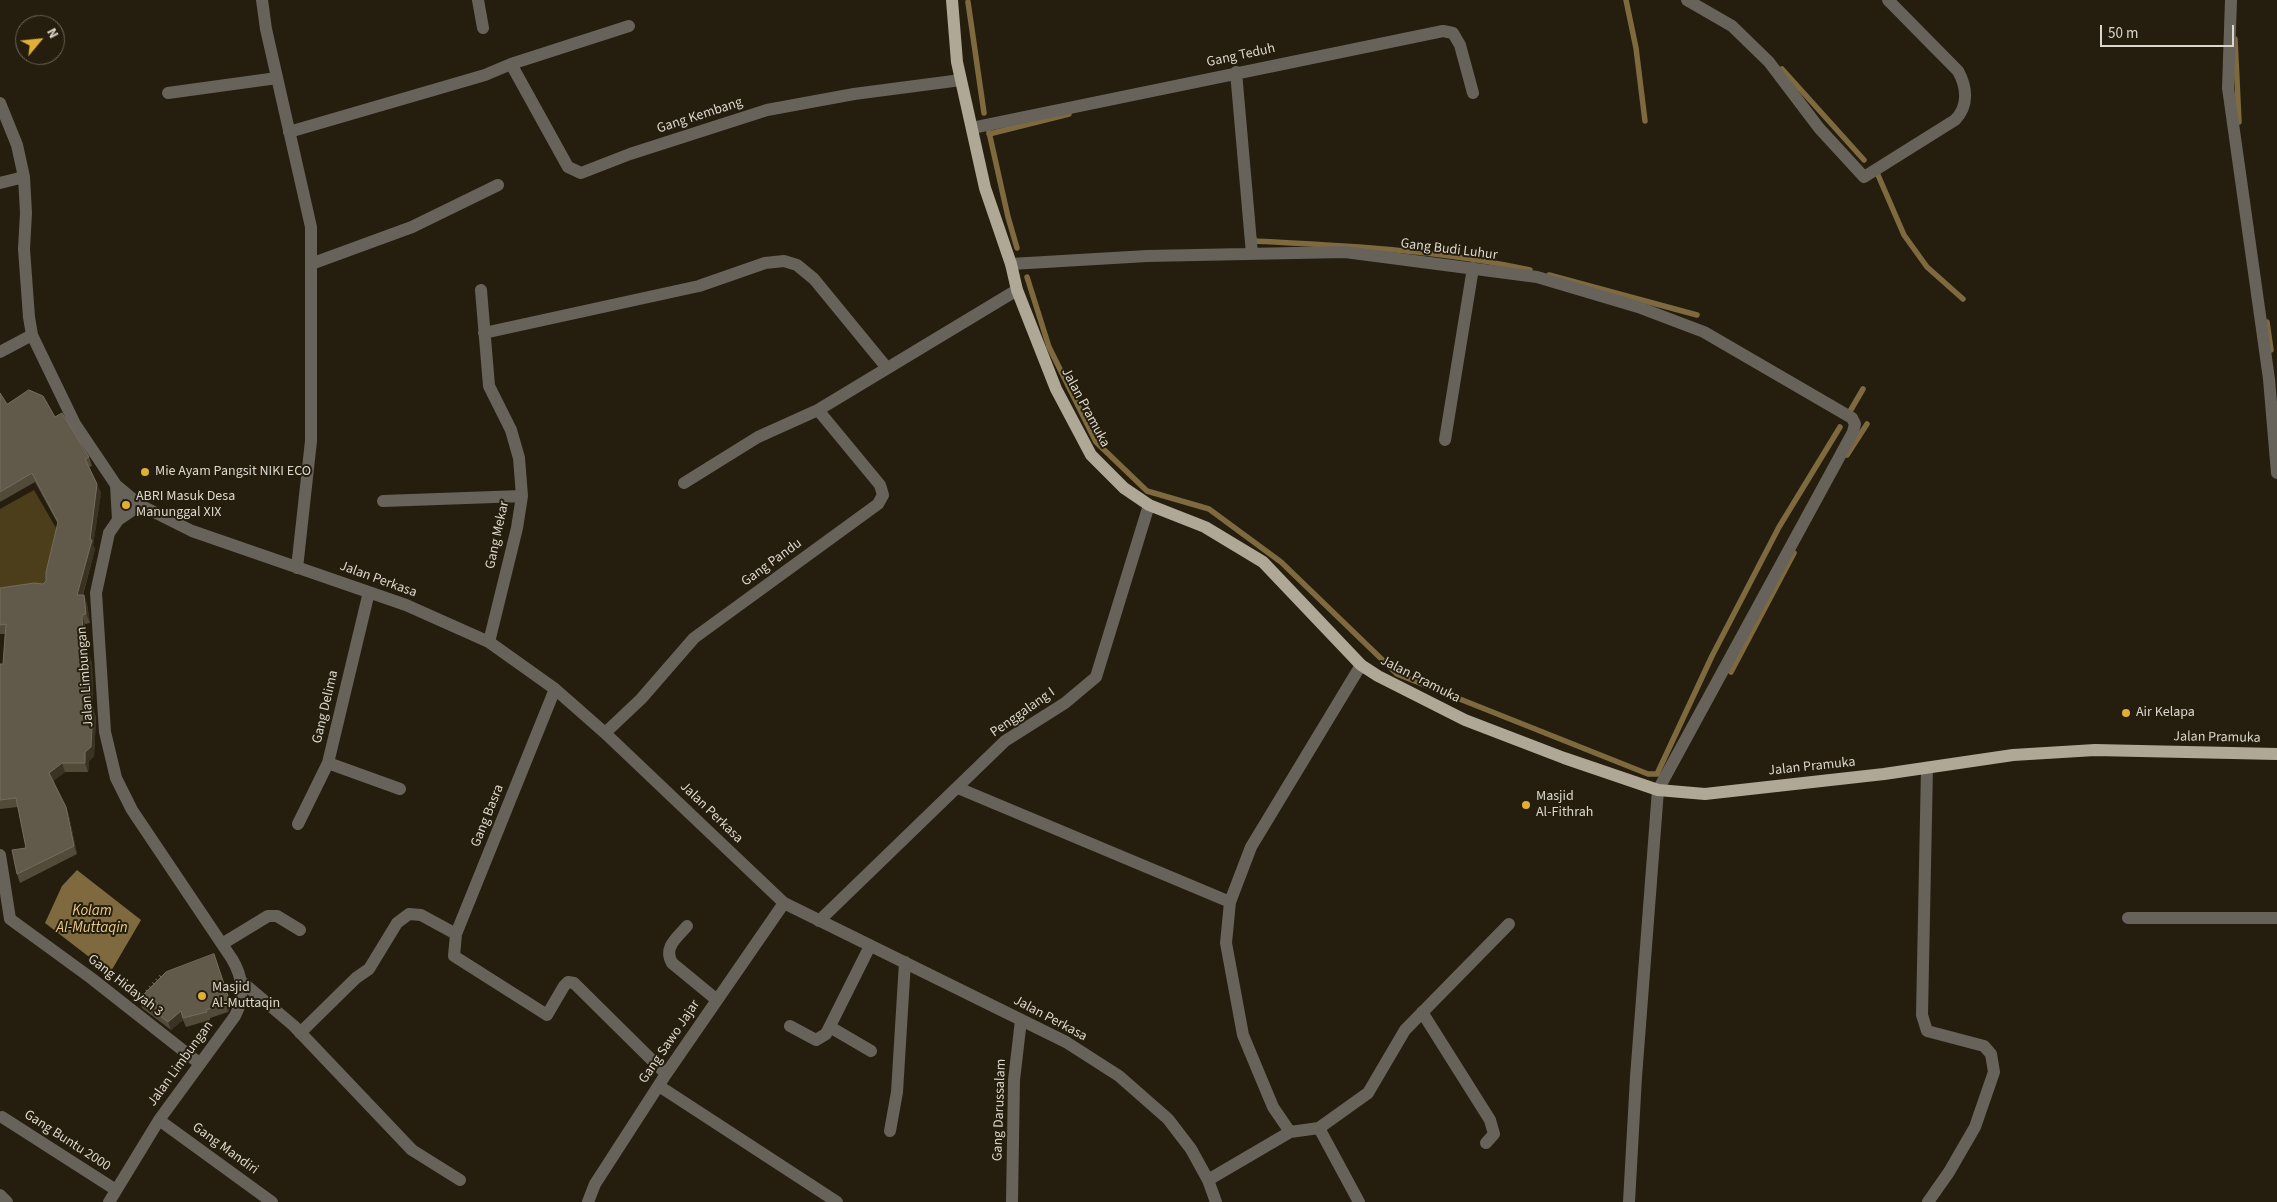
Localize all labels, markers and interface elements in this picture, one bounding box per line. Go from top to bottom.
north arrow [15,15,65,65]
scale bar [2102,15,2236,47]
text: 50 m [2108,23,2138,44]
text: N [41,25,63,42]
street label: Gang Teduh [1205,41,1277,71]
street label: Gang Kembang [655,94,745,138]
street label: Gang Budi Luhur [1400,236,1498,264]
street label: Jalan Pramuka [1057,365,1113,451]
place label: Mie Ayam Pangsit NIKI ECO [155,464,311,480]
marker: Mie Ayam Pangsit NIKI ECO [139,466,151,478]
place label: ABRI Masuk Desa Manunggal XIX [136,489,235,522]
marker: ABRI Masuk Desa Manunggal XIX [120,499,132,511]
street label: Gang Mekar [483,499,513,571]
street label: Gang Pandu [738,535,806,591]
street label: Jalan Perkasa [337,558,419,602]
street label: Jalan Limbungan [74,626,98,728]
street label: Jalan Pramuka [1377,653,1463,707]
street label: Gang Delima [309,669,343,745]
street label: Penggalang I [987,685,1059,741]
place label: Air Kelapa [2136,705,2195,721]
marker: Air Kelapa [2120,707,2132,719]
street label: Jalan Pramuka [2173,729,2261,747]
street label: Jalan Pramuka [1768,754,1856,780]
street label: Jalan Perkasa [676,779,746,847]
street label: Gang Basra [468,782,508,850]
place label: Masjid Al-Fithrah [1536,789,1593,822]
marker: Masjid Al-Fithrah [1520,799,1532,811]
water label: Kolam Al-Muttaqin [56,903,128,938]
street label: Gang Hidayah 3 [84,951,166,1021]
place label: Masjid Al-Muttaqin [212,980,280,1012]
marker: Masjid Al-Muttaqin [196,990,208,1002]
street label: Jalan Perkasa [1010,993,1090,1045]
street label: Gang Sawo Jajar [636,997,704,1087]
street label: Jalan Limbungan [144,1018,218,1110]
street label: Gang Darussalam [990,1059,1010,1161]
street label: Gang Buntu 2000 [21,1107,113,1175]
street label: Gang Mandiri [189,1119,261,1179]

